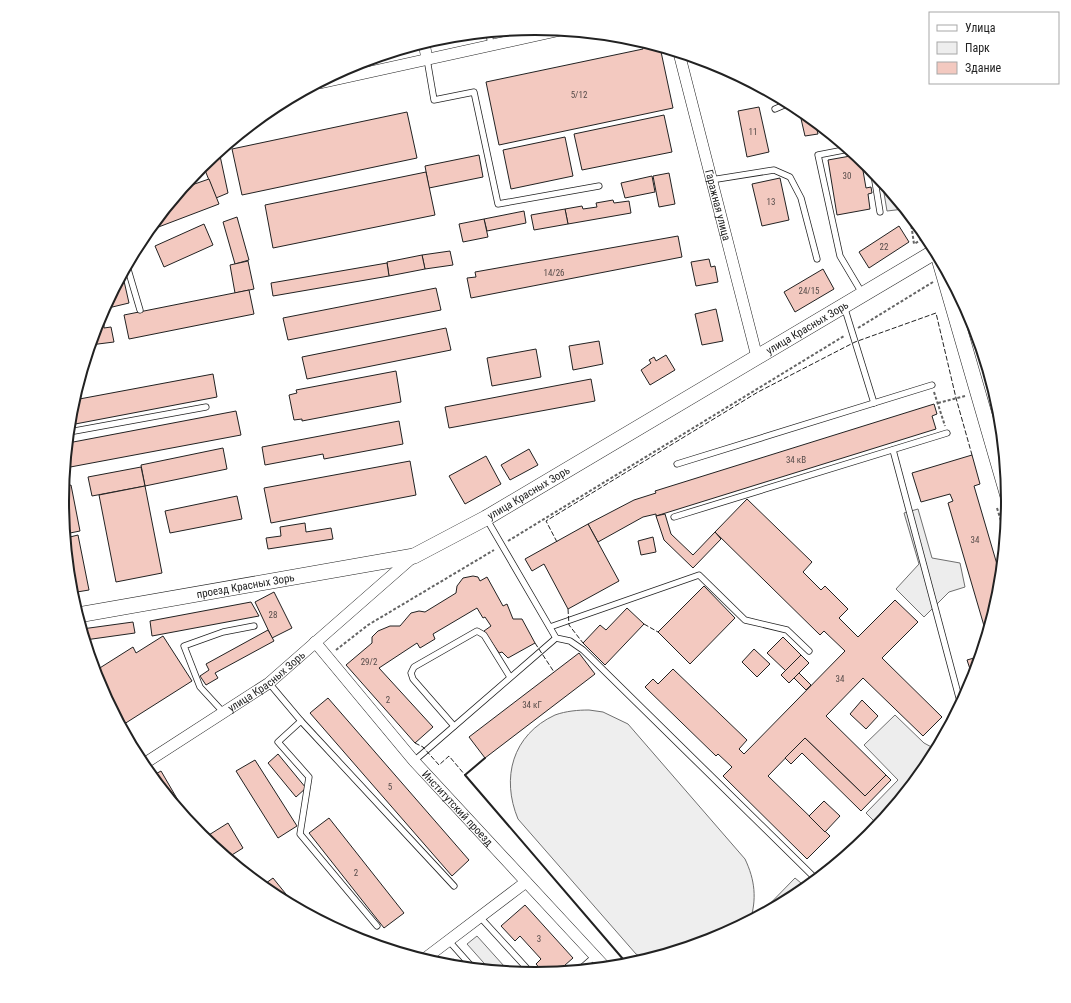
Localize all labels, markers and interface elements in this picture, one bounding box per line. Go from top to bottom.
legend [929,12,1059,84]
text: Улица [965,21,996,35]
text: Парк [965,41,990,55]
text: Здание [965,61,1002,75]
house number: 5/12 [571,90,588,100]
house number: 11 [749,127,757,137]
street label: Гаражная улица [702,168,733,242]
house number: 30 [843,171,851,181]
house number: 13 [767,197,775,207]
house number: 22 [880,242,889,252]
house number: 14/26 [543,268,565,278]
house number: 24/15 [798,286,820,296]
street label: улица Красных Зорь [764,298,851,357]
house number: 34 кВ [786,455,806,465]
street label: улица Красных Зорь [485,464,572,523]
house number: 34 [971,535,980,545]
street label: проезд Красных Зорь [195,571,296,601]
house number: 28 [269,610,277,620]
street label: улица Красных Зорь [225,648,308,715]
house number: 29/2 [361,657,378,667]
house number: 34 [836,674,845,684]
house number: 2 [386,695,391,705]
house number: 34 кГ [522,700,542,710]
street label: Институтский проезд [419,768,495,849]
house number: 5 [388,782,393,792]
house number: 2 [354,868,359,878]
house number: 3 [537,934,541,944]

